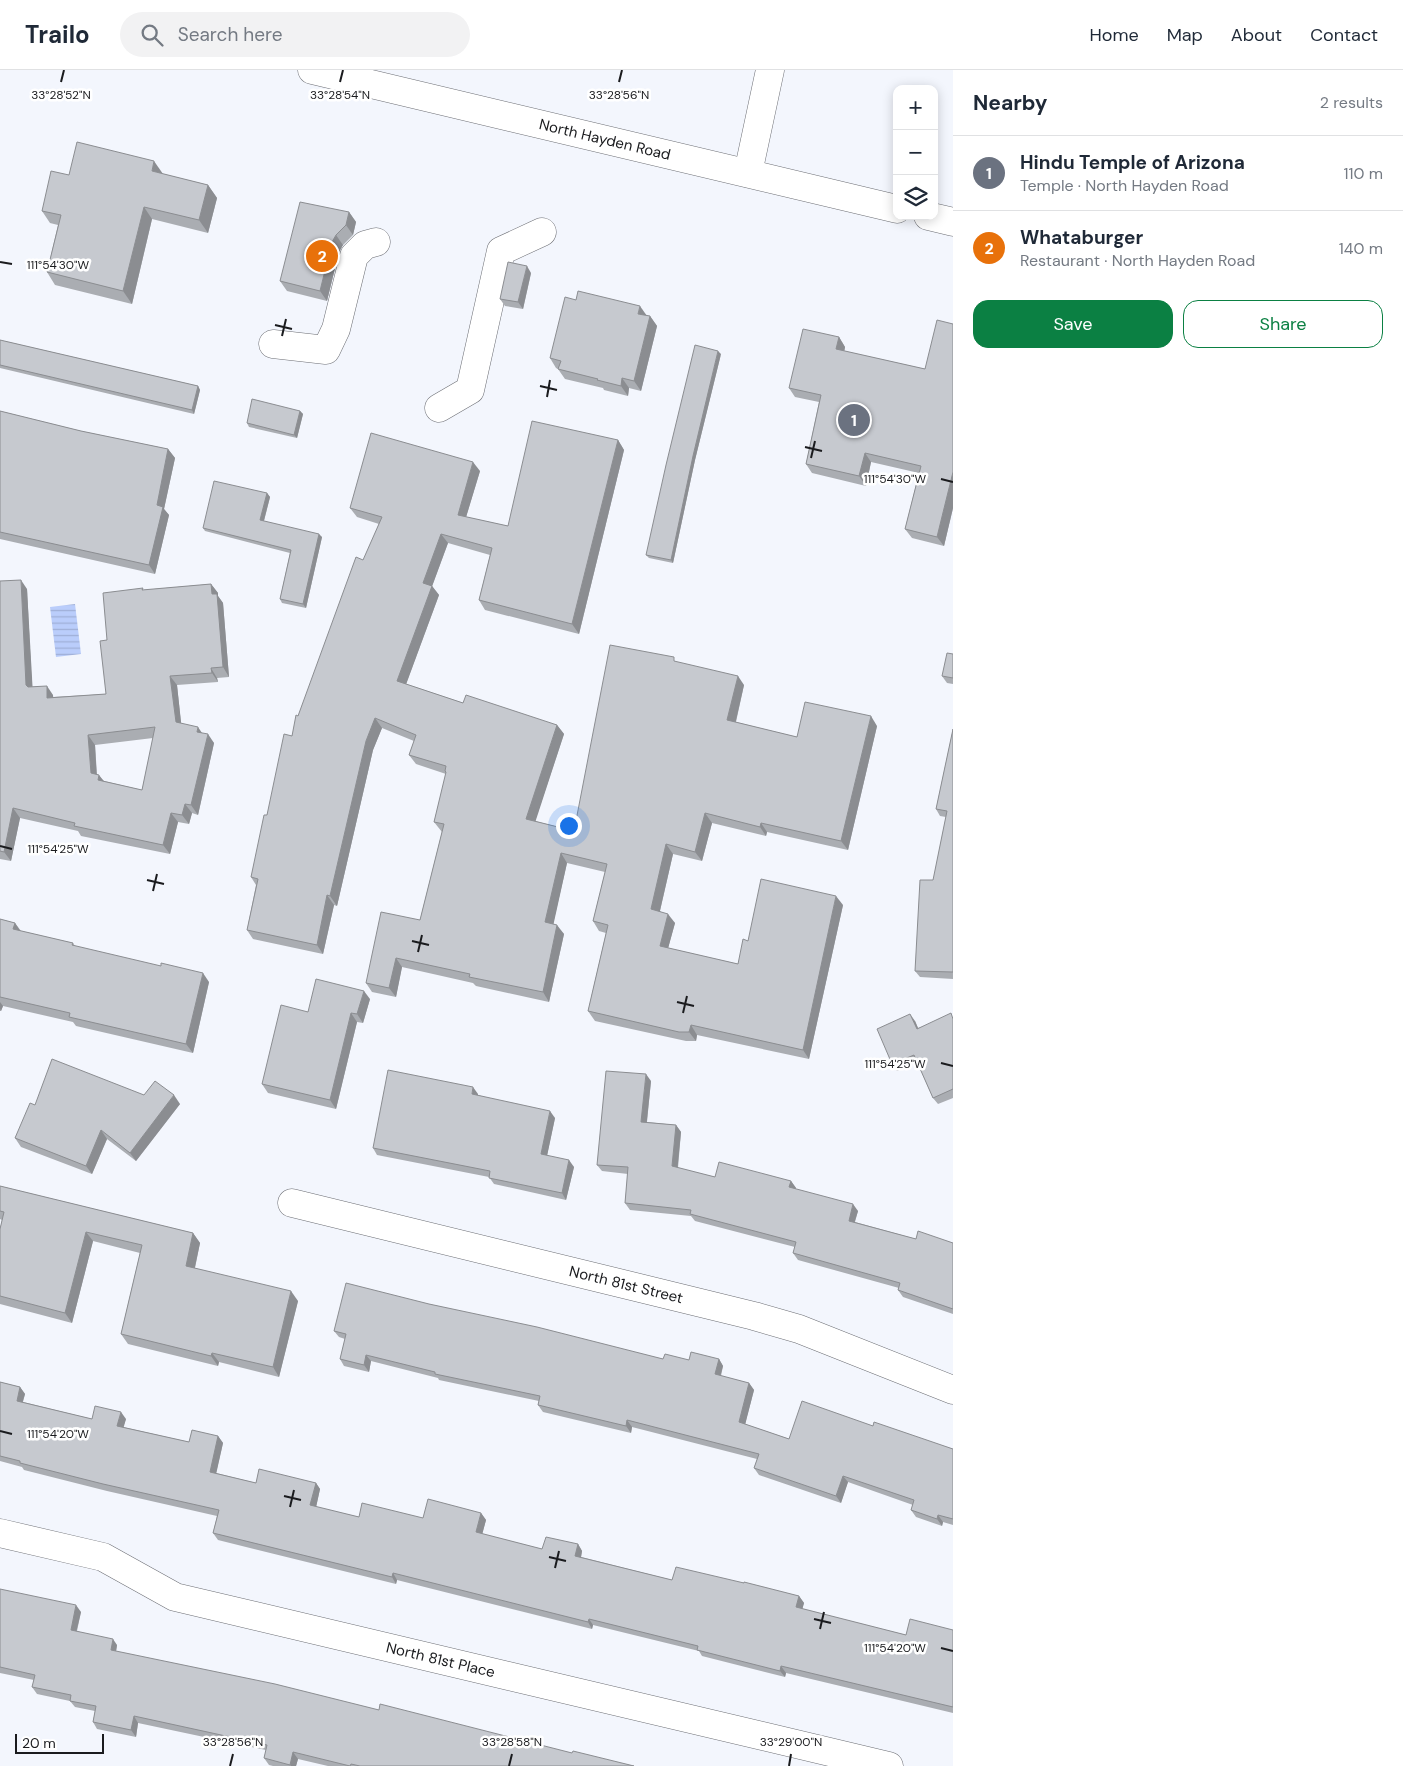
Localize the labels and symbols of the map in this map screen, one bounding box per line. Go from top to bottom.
text: 33°28'52"N [31,87,91,103]
text: 33°28'54"N [310,87,370,103]
text: 33°28'56"N [589,87,649,103]
street label: North Hayden Road [537,114,673,165]
pin: 2 [306,237,338,275]
text: 111°54'30"W [27,257,90,273]
pin: 1 [838,401,870,439]
text: 111°54'30"W [864,471,927,487]
your location [556,813,582,839]
text: 111°54'25"W [28,841,89,857]
text: 111°54'25"W [865,1056,926,1072]
street label: North 81st Street [567,1261,685,1308]
text: 111°54'20"W [27,1426,89,1442]
street label: North 81st Place [384,1637,497,1682]
text: 111°54'20"W [864,1640,926,1656]
scale bar [15,1731,104,1754]
text: 33°28'56"N [203,1734,263,1750]
text: 33°28'58"N [482,1734,542,1750]
text: 33°29'00"N [760,1734,822,1750]

